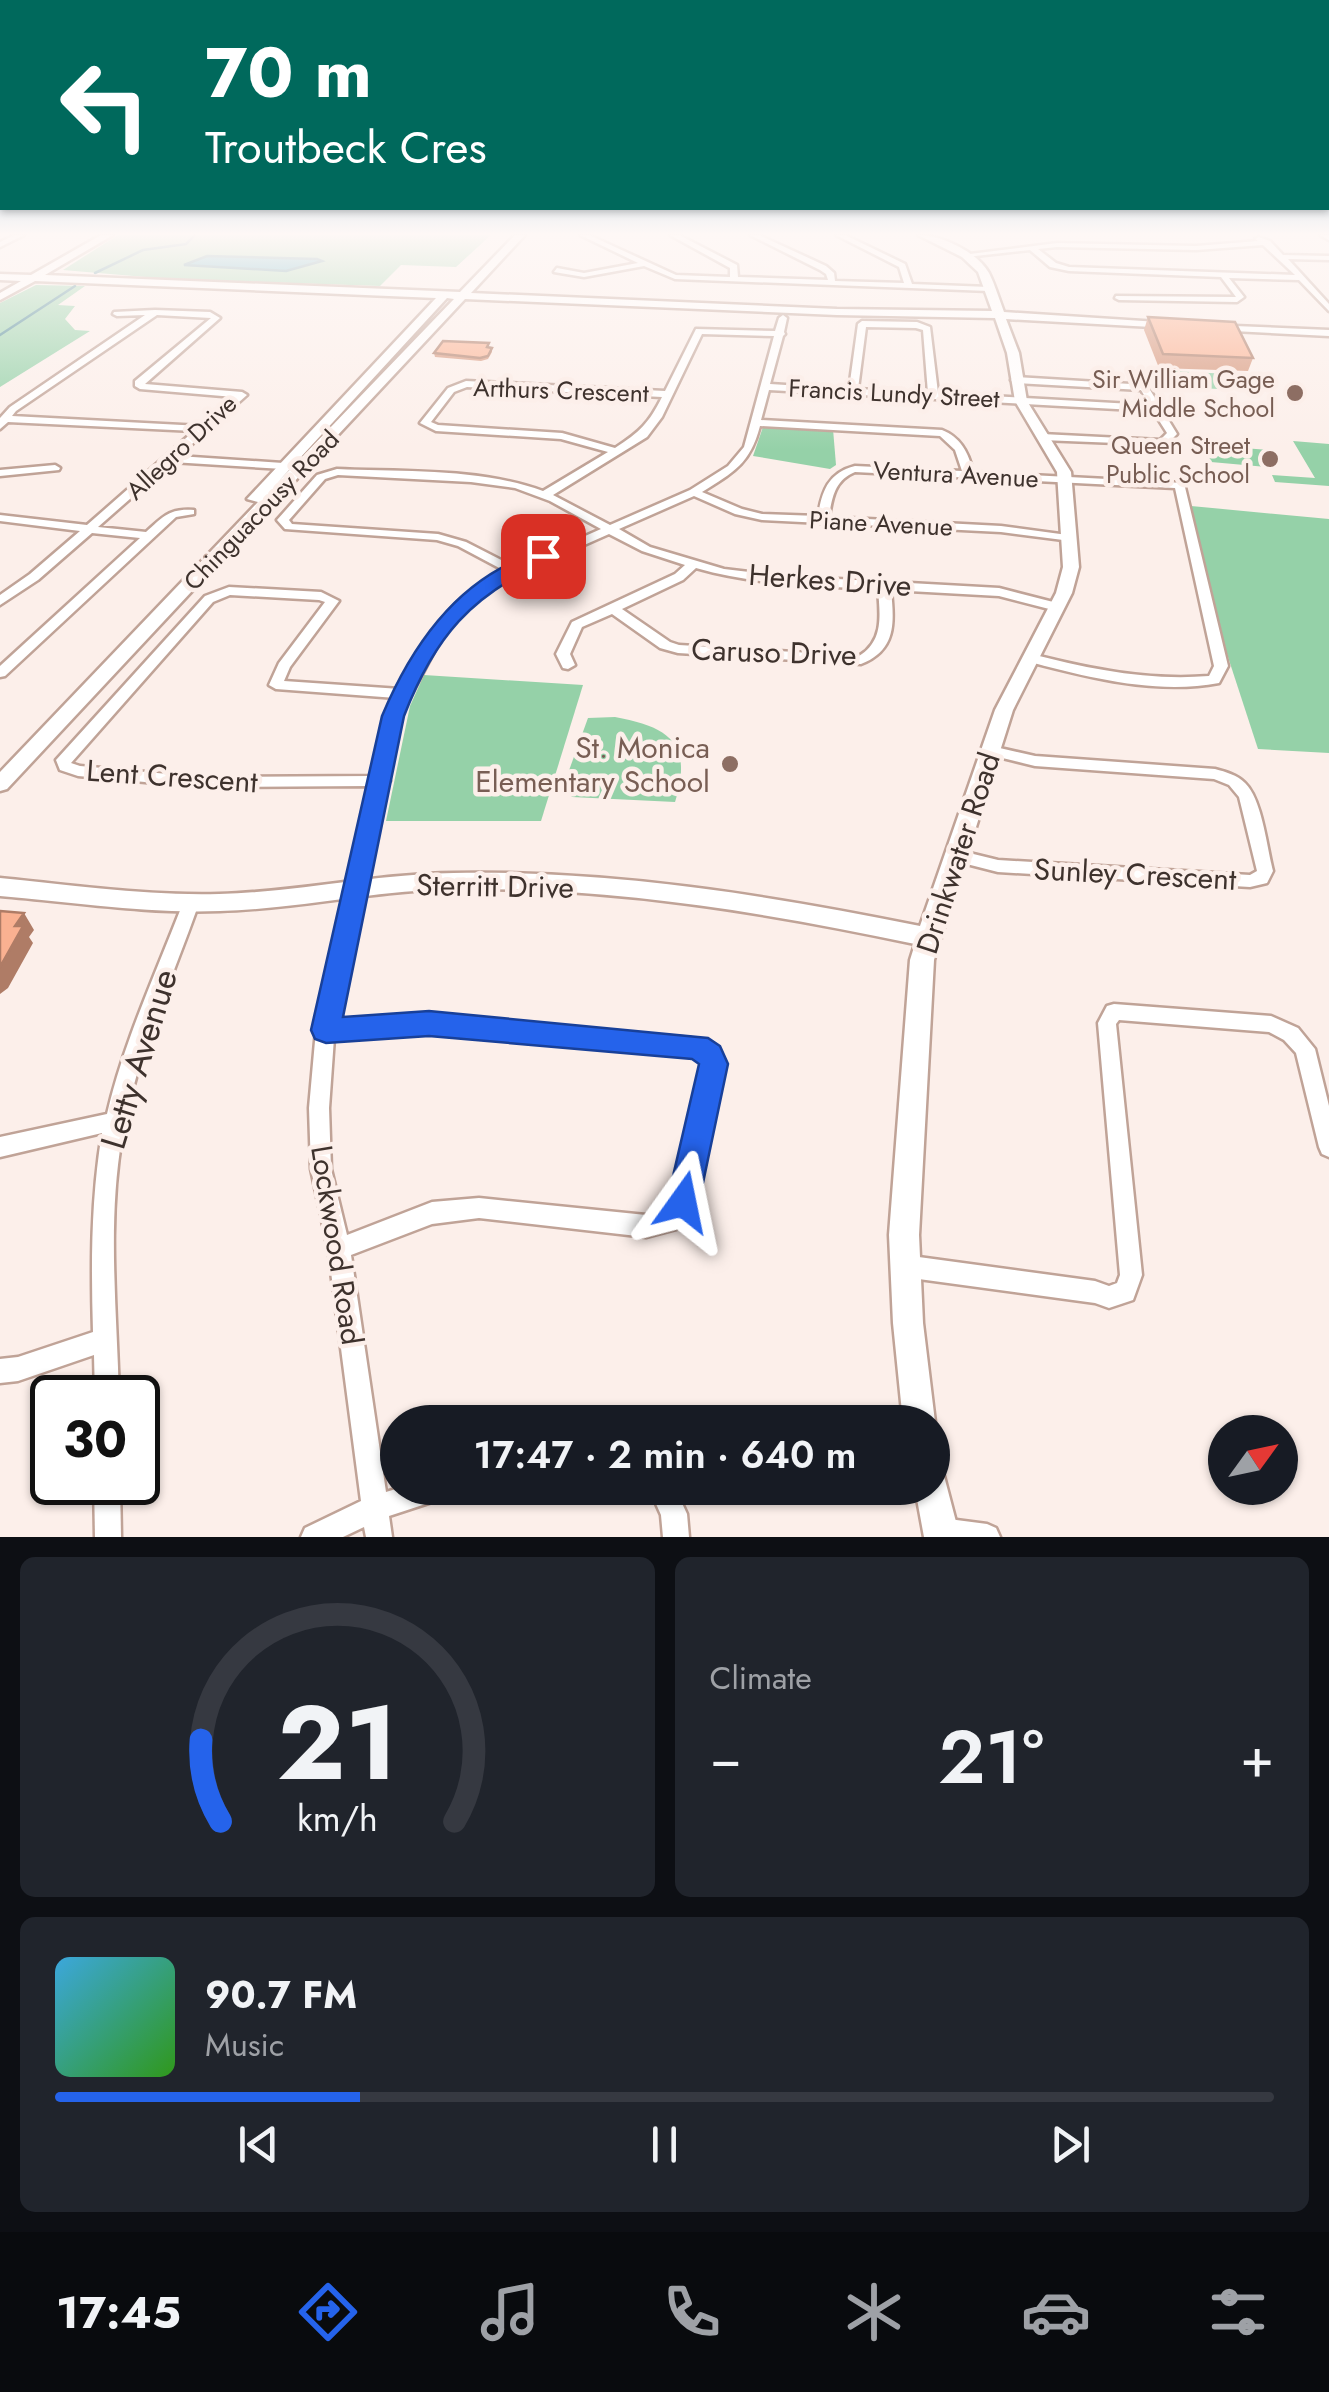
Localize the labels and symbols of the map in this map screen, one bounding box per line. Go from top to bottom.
place label: Sir William Gage Middle School [1092,361,1275,426]
street label: Arthurs Crescent [473,369,649,411]
street label: Francis Lundy Street [788,369,1000,417]
marker: Sir William Gage Middle School [1284,382,1306,404]
street label: Allegro Drive [118,386,244,508]
street label: Chinguacousy Road [175,422,347,598]
place label: Queen Street Public School [1106,427,1250,492]
marker: Queen Street Public School [1259,448,1281,470]
street label: Ventura Avenue [872,452,1040,496]
street label: Piane Avenue [808,501,954,545]
pin [501,514,586,599]
street label: Herkes Drive [747,553,913,607]
street label: Caruso Drive [691,628,857,676]
place label: St. Monica Elementary School [475,726,710,803]
street label: Drinkwater Road [905,747,1011,959]
street label: Lent Crescent [85,749,260,803]
marker: St. Monica Elementary School [719,753,741,775]
street label: Sunley Crescent [1033,847,1238,901]
street label: Sterritt Drive [416,863,574,909]
street label: Letty Avenue [88,963,190,1155]
street label: Lockwood Road [300,1142,374,1348]
position arrow [631,1150,735,1254]
speed limit sign: 30 [30,1375,160,1505]
north arrow [1208,1415,1298,1505]

